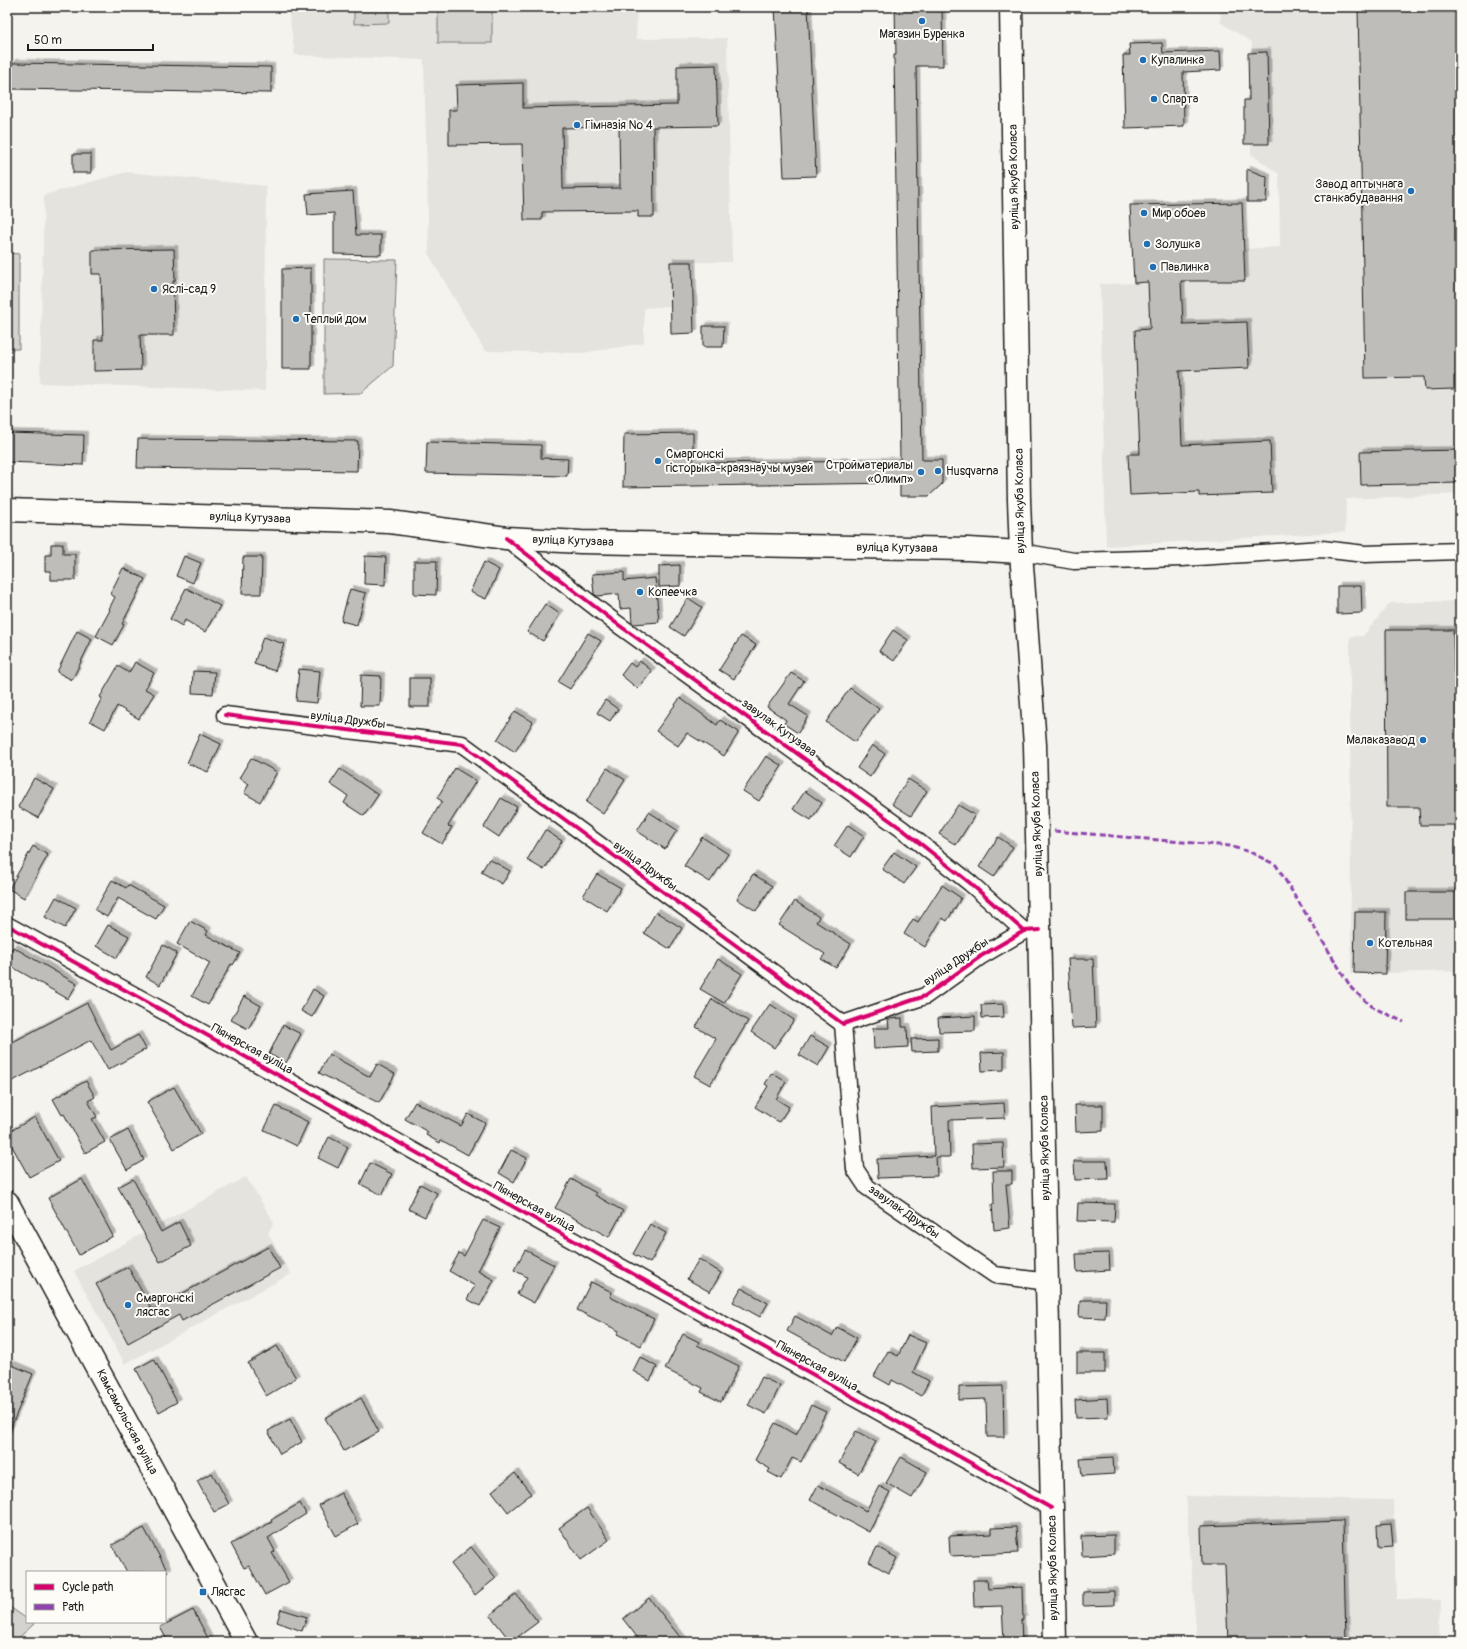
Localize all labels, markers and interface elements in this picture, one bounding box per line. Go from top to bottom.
marker: Магазин Буренка [917,16,927,26]
scale bar [28,26,153,52]
place label: Магазин Буренка [879,27,965,42]
text: 50 m [34,33,62,48]
place label: Купалинка [1151,53,1205,68]
marker: Купалинка [1138,55,1148,65]
place label: Спарта [1162,92,1199,107]
marker: Спарта [1149,94,1159,104]
place label: Гімназія № 4 [585,118,653,133]
marker: Гімназія № 4 [572,120,582,130]
street label: вуліца Якуба Коласа [1006,124,1022,230]
place label: Завод аптычнага станкабудавання [1314,177,1403,206]
marker: Завод аптычнага станкабудавання [1406,186,1416,196]
place label: Мир обоев [1152,206,1206,221]
marker: Мир обоев [1139,208,1149,218]
place label: Золушка [1155,237,1201,252]
marker: Золушка [1142,239,1152,249]
place label: Павлинка [1161,260,1210,275]
marker: Павлинка [1148,262,1158,272]
place label: Яслі-сад 9 [162,282,216,297]
marker: Яслі-сад 9 [149,284,159,294]
place label: Теплый дом [304,312,367,327]
marker: Теплый дом [291,314,301,324]
place label: Смаргонскі гісторыка-краязнаўчы музей [666,447,814,476]
street label: вуліца Якуба Коласа [1012,448,1028,554]
marker: Смаргонскі гісторыка-краязнаўчы музей [653,456,663,466]
place label: Стройматериалы «Олимп» [826,458,913,487]
place label: Husqvarna [946,464,999,479]
marker: Husqvarna [933,466,943,476]
marker: Стройматериалы «Олимп» [916,467,926,477]
street label: вуліца Кутузава [209,509,291,527]
street label: вуліца Кутузава [532,532,614,550]
street label: вуліца Кутузава [856,540,938,556]
place label: Копеечка [648,585,698,600]
marker: Копеечка [635,587,645,597]
street label: завулак Кутузава [739,696,820,760]
street label: вуліца Дружбы [310,708,387,732]
place label: Малаказавод [1346,733,1416,748]
marker: Малаказавод [1418,735,1428,745]
street label: вуліца Якуба Коласа [1028,771,1046,877]
street label: вуліца Дружбы [610,838,680,894]
street label: вуліца Дружбы [921,935,992,989]
place label: Котельная [1378,936,1433,951]
marker: Котельная [1365,938,1375,948]
street label: Піянерская вуліца [208,1020,296,1078]
street label: вуліца Якуба Коласа [1037,1095,1053,1201]
street label: Піянерская вуліца [490,1178,578,1236]
street label: завулак Дружбы [866,1182,943,1242]
place label: Смаргонскі лясгас [136,1291,194,1320]
marker: Смаргонскі лясгас [123,1300,133,1310]
street label: Піянерская вуліца [773,1337,861,1395]
street label: Камсамольская вуліца [93,1367,161,1478]
street label: вуліца Якуба Коласа [1045,1515,1061,1621]
legend [26,1571,166,1623]
text: Cycle path [62,1580,114,1595]
place label: Лясгас [210,1585,246,1600]
marker: Лясгас [198,1587,208,1597]
text: Path [62,1600,84,1615]

